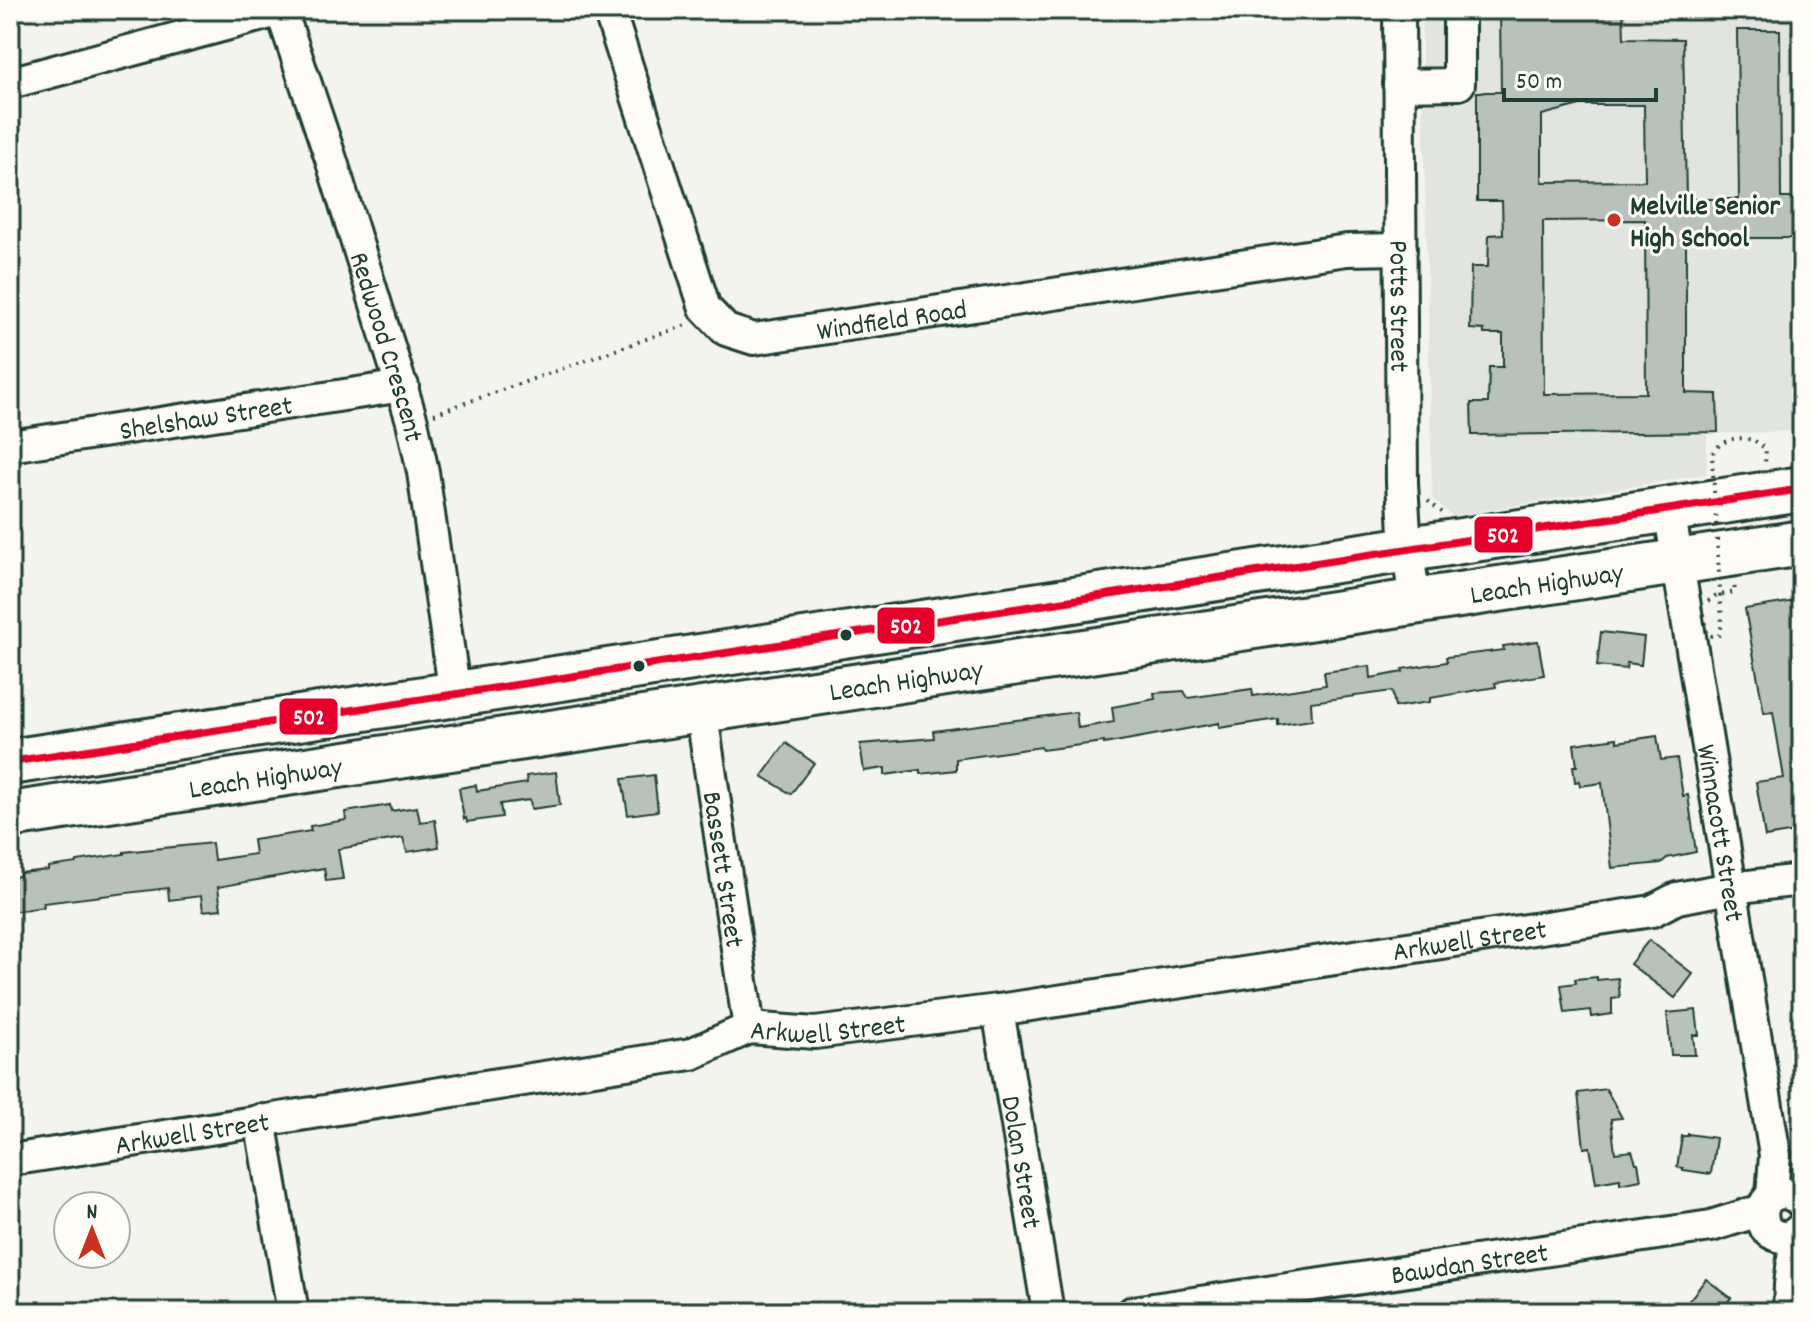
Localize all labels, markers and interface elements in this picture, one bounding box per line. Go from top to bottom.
scale bar [1504,52,1656,102]
text: 50 m [1516,66,1562,100]
place label: Melville Senior High School [1630,189,1780,261]
marker: Melville Senior High School [1605,211,1623,229]
street label: Potts Street [1375,240,1416,372]
street label: Redwood Crescent [336,248,431,446]
street label: Windfield Road [815,292,970,354]
street label: Shelshaw Street [117,388,296,454]
line badge: 502 [1473,515,1534,554]
text: 502 [1487,522,1519,553]
street label: Leach Highway [1468,555,1627,618]
line badge: 502 [876,606,936,645]
text: 502 [890,613,922,644]
unlabelled marker [838,627,854,643]
street label: Leach Highway [827,653,987,715]
unlabelled marker [631,658,647,674]
line badge: 502 [278,697,339,736]
text: 502 [293,704,325,735]
street label: Winnacott Street [1683,742,1751,925]
street label: Leach Highway [186,750,346,813]
street label: Bassett Street [689,789,752,951]
street label: Arkwell Street [1390,912,1550,975]
street label: Arkwell Street [749,1007,908,1058]
street label: Dolan Street [988,1093,1049,1232]
street label: Arkwell Street [113,1105,272,1168]
north arrow [52,1190,132,1270]
text: N [87,1198,98,1229]
street label: Bawdan Street [1389,1235,1551,1298]

